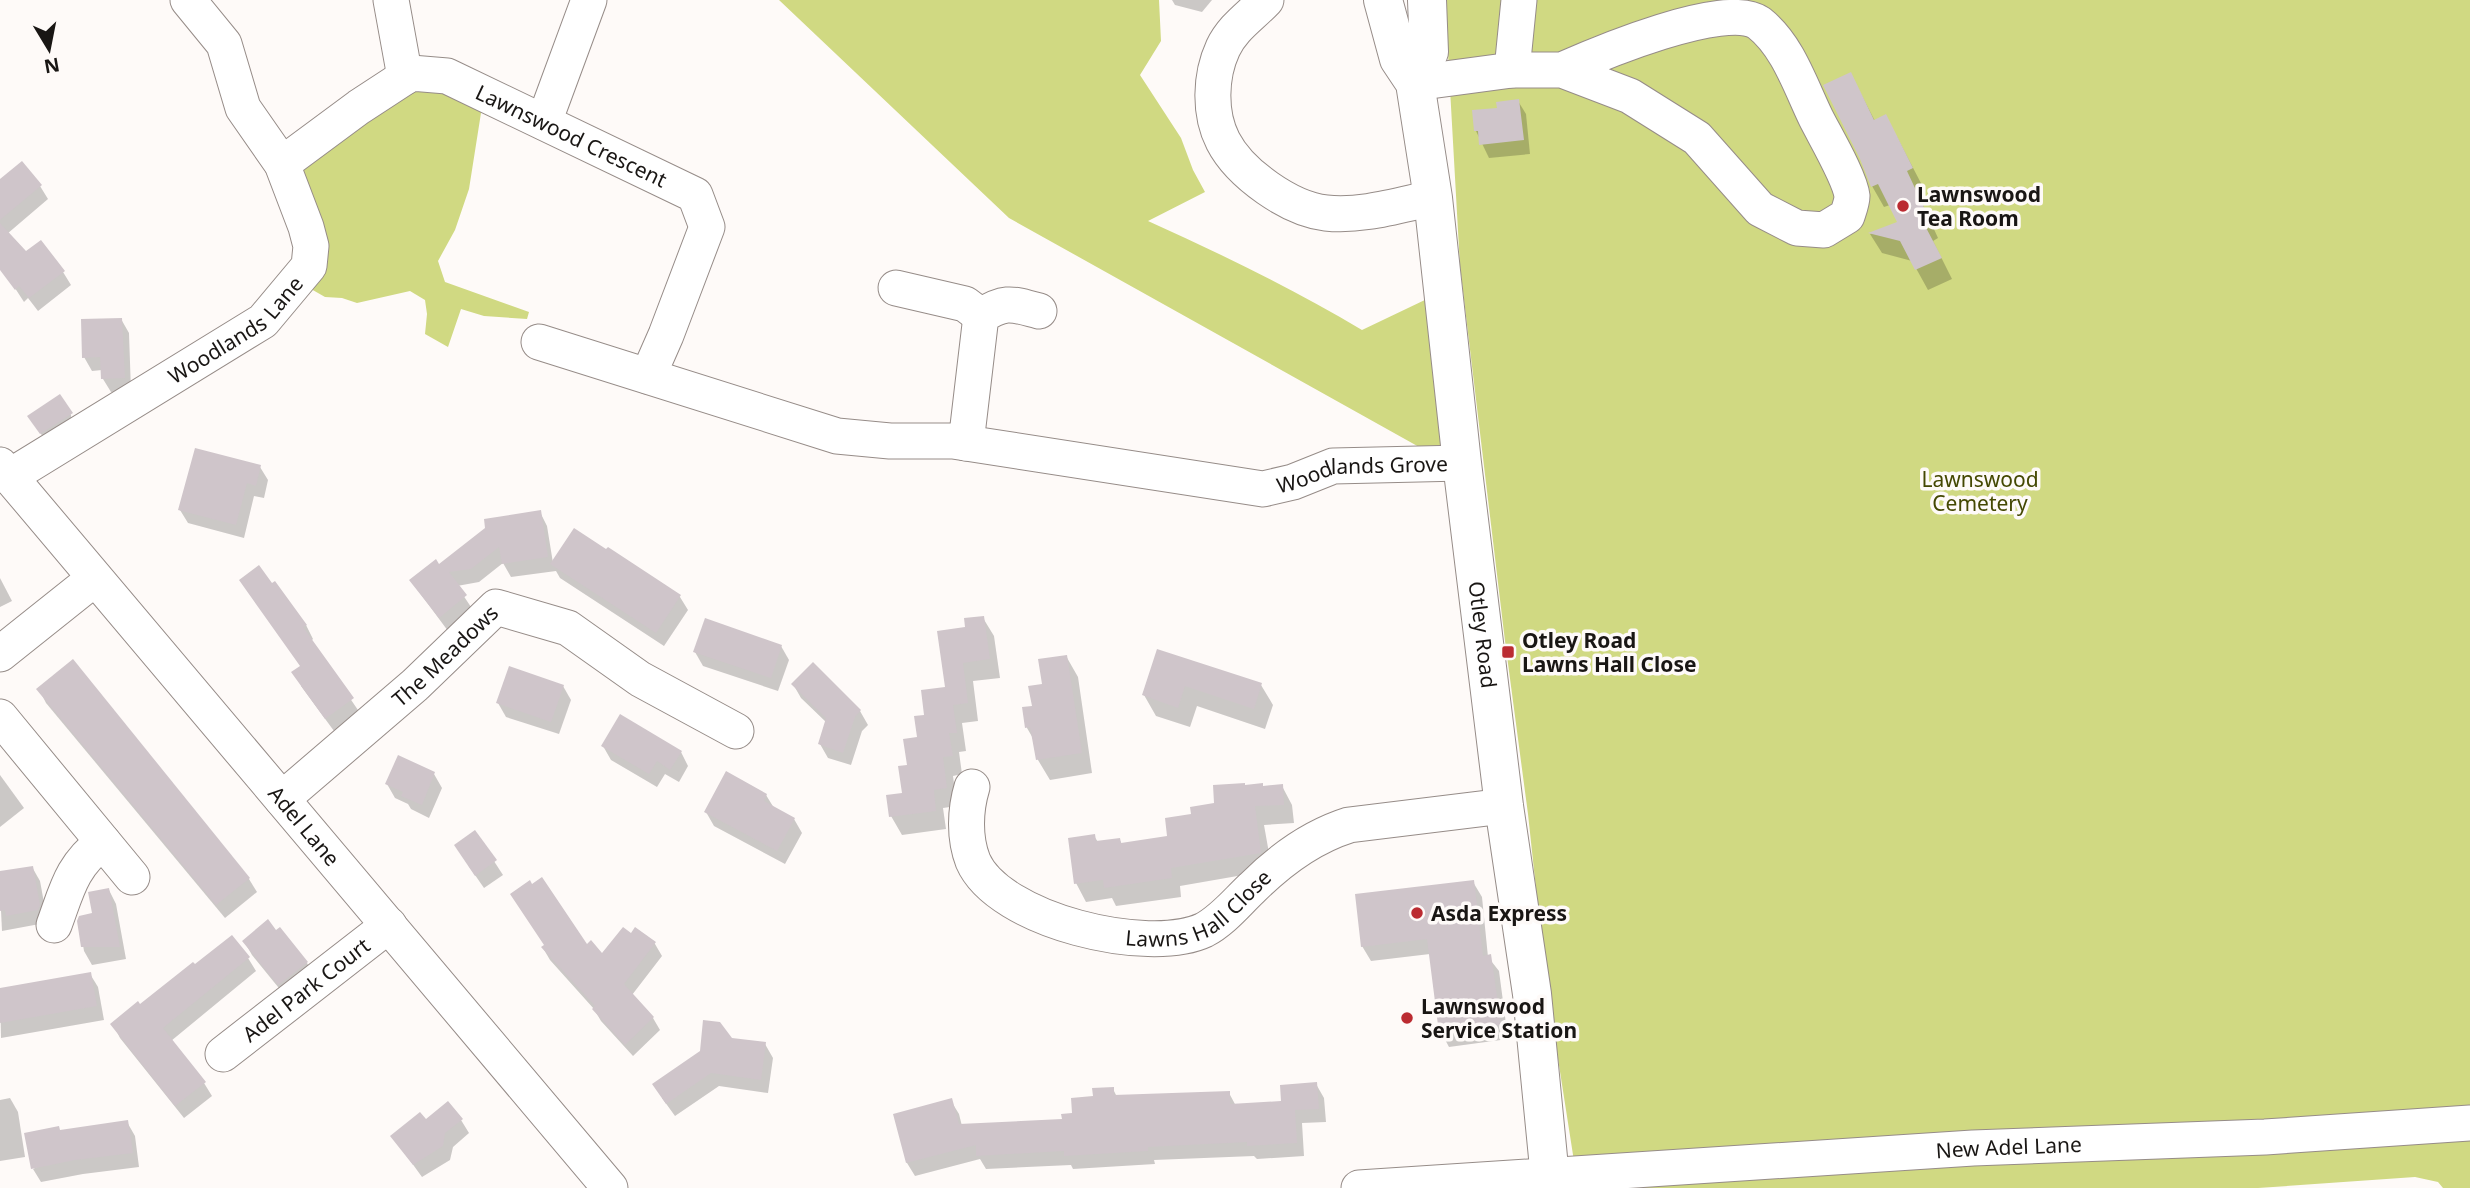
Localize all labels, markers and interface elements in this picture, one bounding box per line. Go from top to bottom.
north arrow [14,14,84,84]
text: N [42,52,62,80]
street label: Lawnswood Crescent [471,78,672,194]
place label: Lawnswood Tea Room [1917,180,2041,232]
marker: Lawnswood Tea Room [1895,198,1911,214]
street label: Woodlands Lane [163,270,309,390]
street label: Woodlands Grove [1274,449,1448,499]
park label: Lawnswood Cemetery [1921,465,2039,517]
street label: Otley Road [1463,580,1503,690]
street label: The Meadows [386,599,504,713]
place label: Otley Road Lawns Hall Close [1522,626,1697,678]
marker: Otley Road Lawns Hall Close [1500,644,1516,660]
street label: Adel Lane [262,780,346,872]
street label: Lawns Hall Close [1124,863,1277,953]
place label: Asda Express [1431,899,1567,927]
marker: Asda Express [1409,905,1425,921]
street label: Adel Park Court [236,931,376,1048]
place label: Lawnswood Service Station [1421,992,1577,1044]
marker: Lawnswood Service Station [1399,1010,1415,1026]
street label: New Adel Lane [1935,1130,2082,1164]

